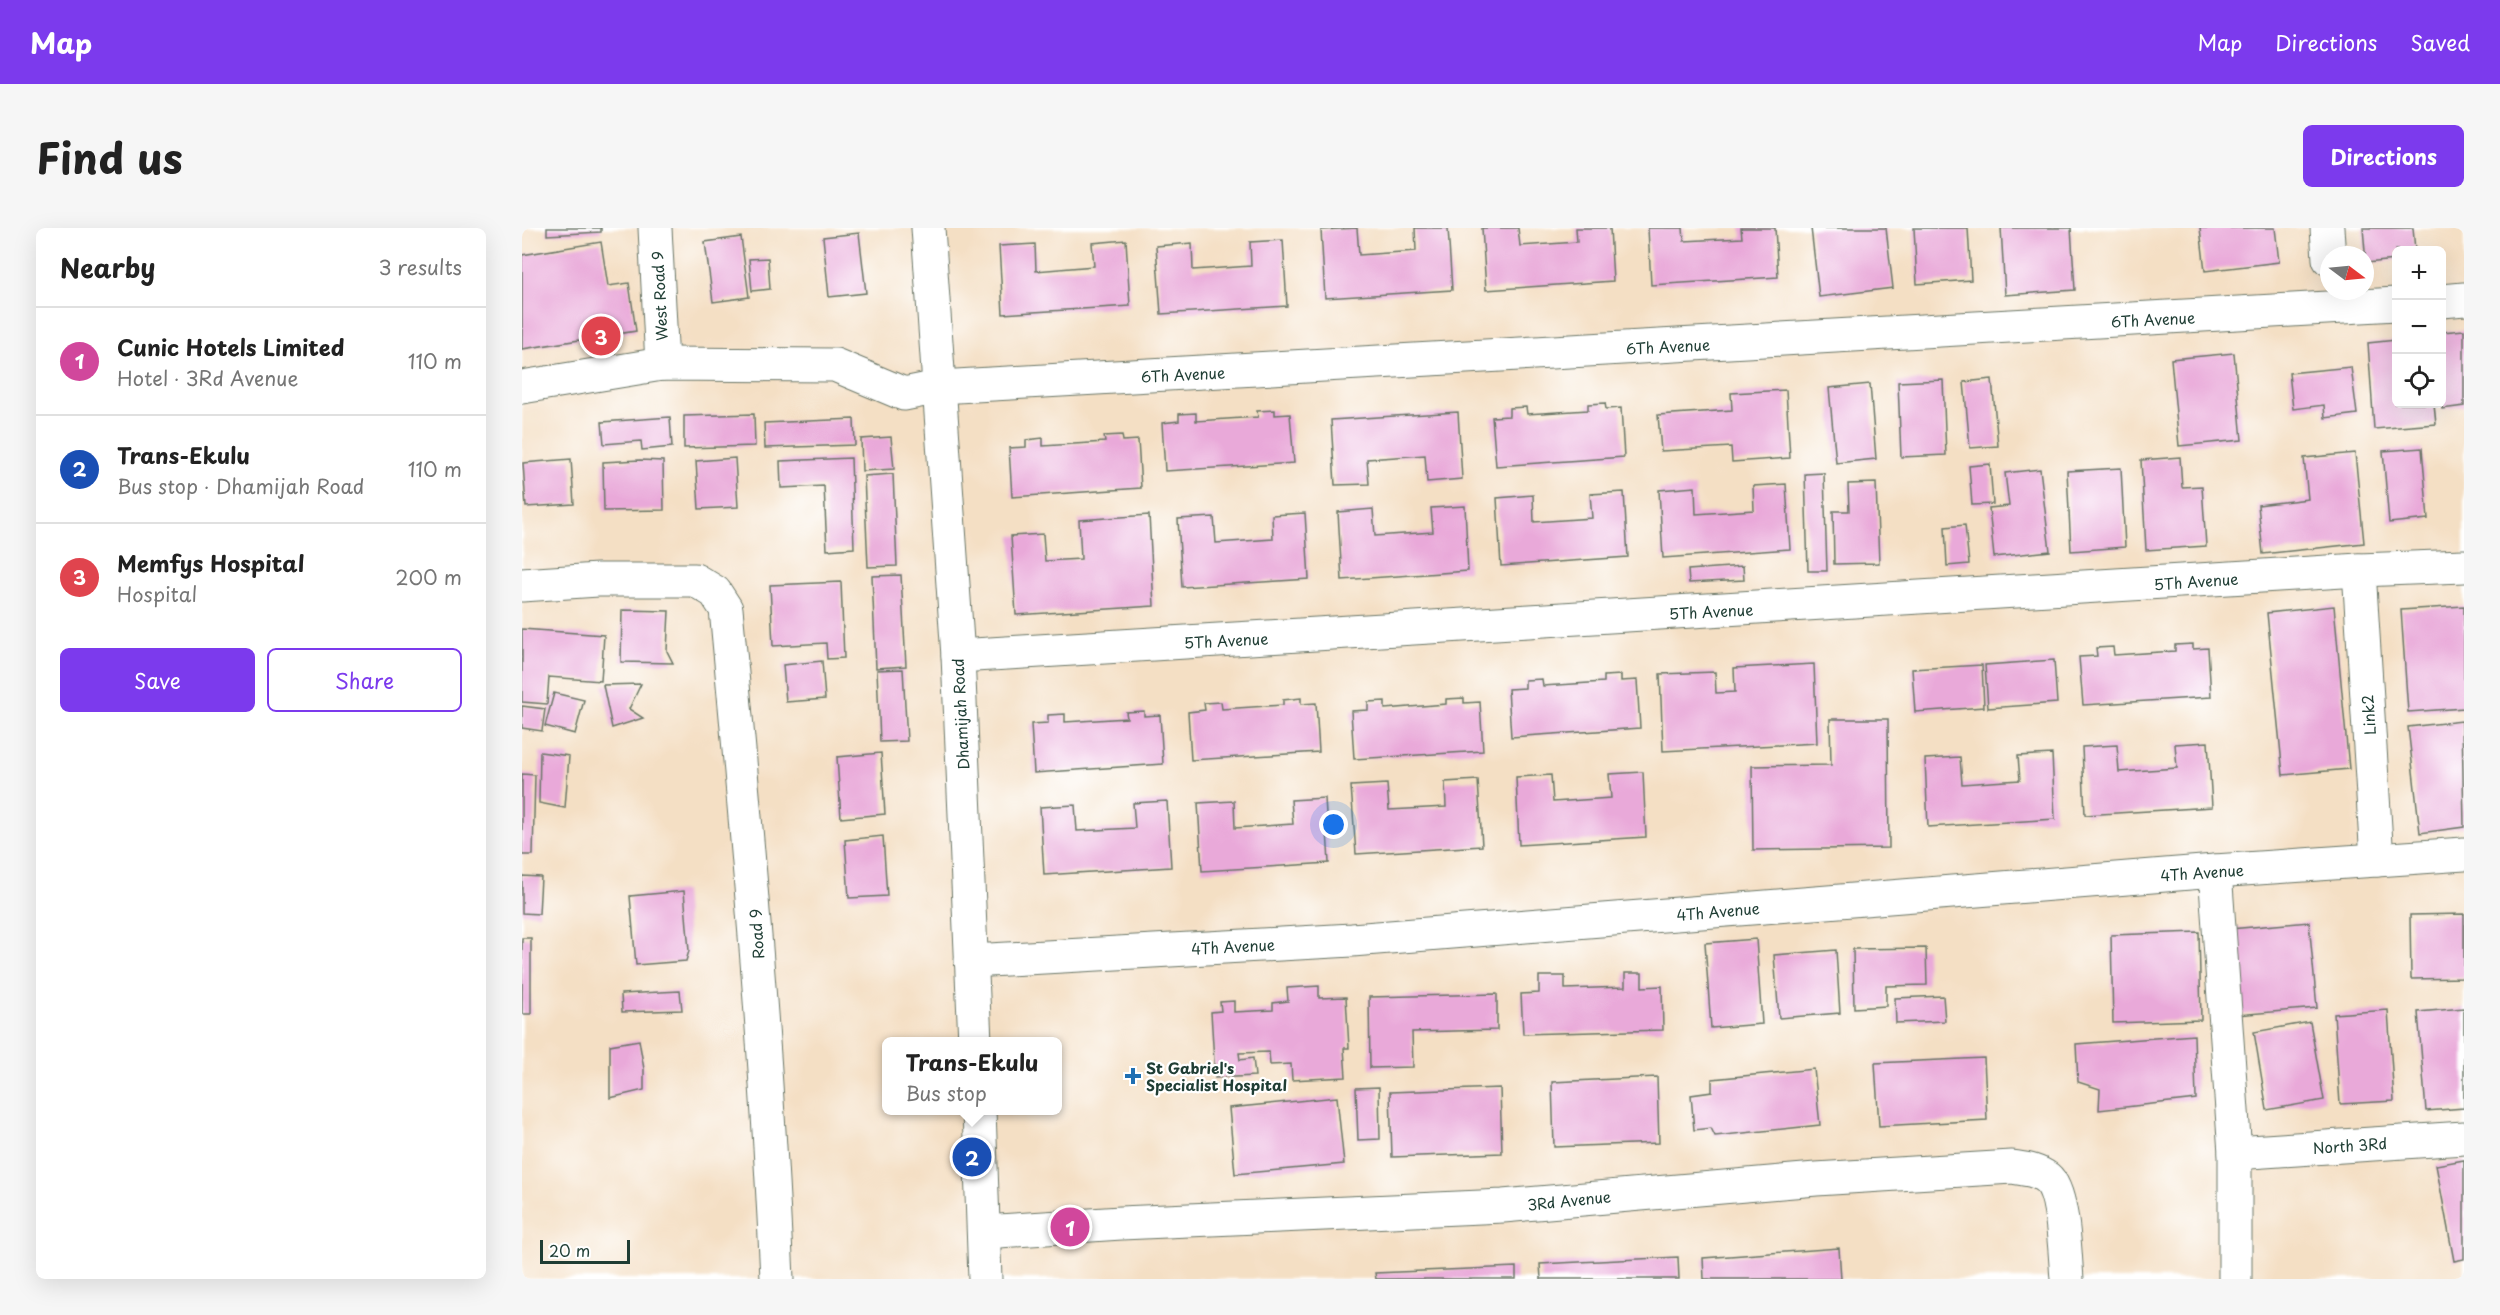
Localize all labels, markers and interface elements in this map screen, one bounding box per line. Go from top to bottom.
text: Map [30,21,92,64]
text: Map [2197,26,2242,58]
text: Directions [2275,26,2377,58]
text: Saved [2410,26,2470,58]
text: Find us [36,125,183,188]
button: Directions [2303,125,2464,187]
north arrow [2320,246,2374,300]
map controls [2392,246,2446,408]
button: + [2392,246,2446,300]
text: Nearby [60,248,155,287]
street label: West Road 9 [645,251,673,341]
text: 3 results [379,252,462,282]
button: − [2392,300,2446,354]
street label: 6Th Avenue [2110,305,2196,333]
pin: 3 [582,314,620,358]
text: Cunic Hotels Limited [117,330,344,363]
street label: 6Th Avenue [1625,332,1711,360]
text: 1 [75,346,84,376]
text: 110 m [408,346,462,376]
button: locate [2392,354,2446,408]
street label: 6Th Avenue [1140,360,1226,388]
text: Hotel · 3Rd Avenue [117,363,298,393]
text: Trans-Ekulu [117,438,250,471]
text: 2 [72,454,87,484]
text: 110 m [408,454,462,484]
text: Bus stop · Dhamijah Road [117,471,365,501]
text: Memfys Hospital [117,546,304,579]
text: 3 [73,562,86,592]
text: 200 m [395,562,462,592]
street label: 5Th Avenue [2153,567,2239,595]
text: Hospital [117,579,197,609]
street label: 5Th Avenue [1668,597,1754,625]
street label: 5Th Avenue [1183,626,1269,654]
button: Save [60,648,255,712]
button: Share [267,648,462,712]
street label: Dhamijah Road [946,658,974,770]
street label: Link2 [2355,694,2381,736]
your location [1319,810,1348,839]
street label: 4Th Avenue [2159,858,2245,886]
street label: 4Th Avenue [1675,896,1761,926]
street label: Road 9 [743,908,769,960]
street label: 4Th Avenue [1191,932,1275,960]
popup [882,1037,1062,1115]
text: Trans-Ekulu [906,1045,1038,1078]
place label: St Gabriel's Specialist Hospital [1146,1056,1287,1096]
marker: St Gabriel's Specialist Hospital [1124,1067,1142,1085]
text: Bus stop [906,1078,987,1108]
street label: North 3Rd [2312,1131,2388,1159]
pin: 2 [952,1134,992,1180]
street label: 3Rd Avenue [1526,1184,1612,1216]
pin: 1 [1050,1204,1090,1250]
scale bar [540,1237,630,1264]
text: 20 m [549,1238,590,1262]

